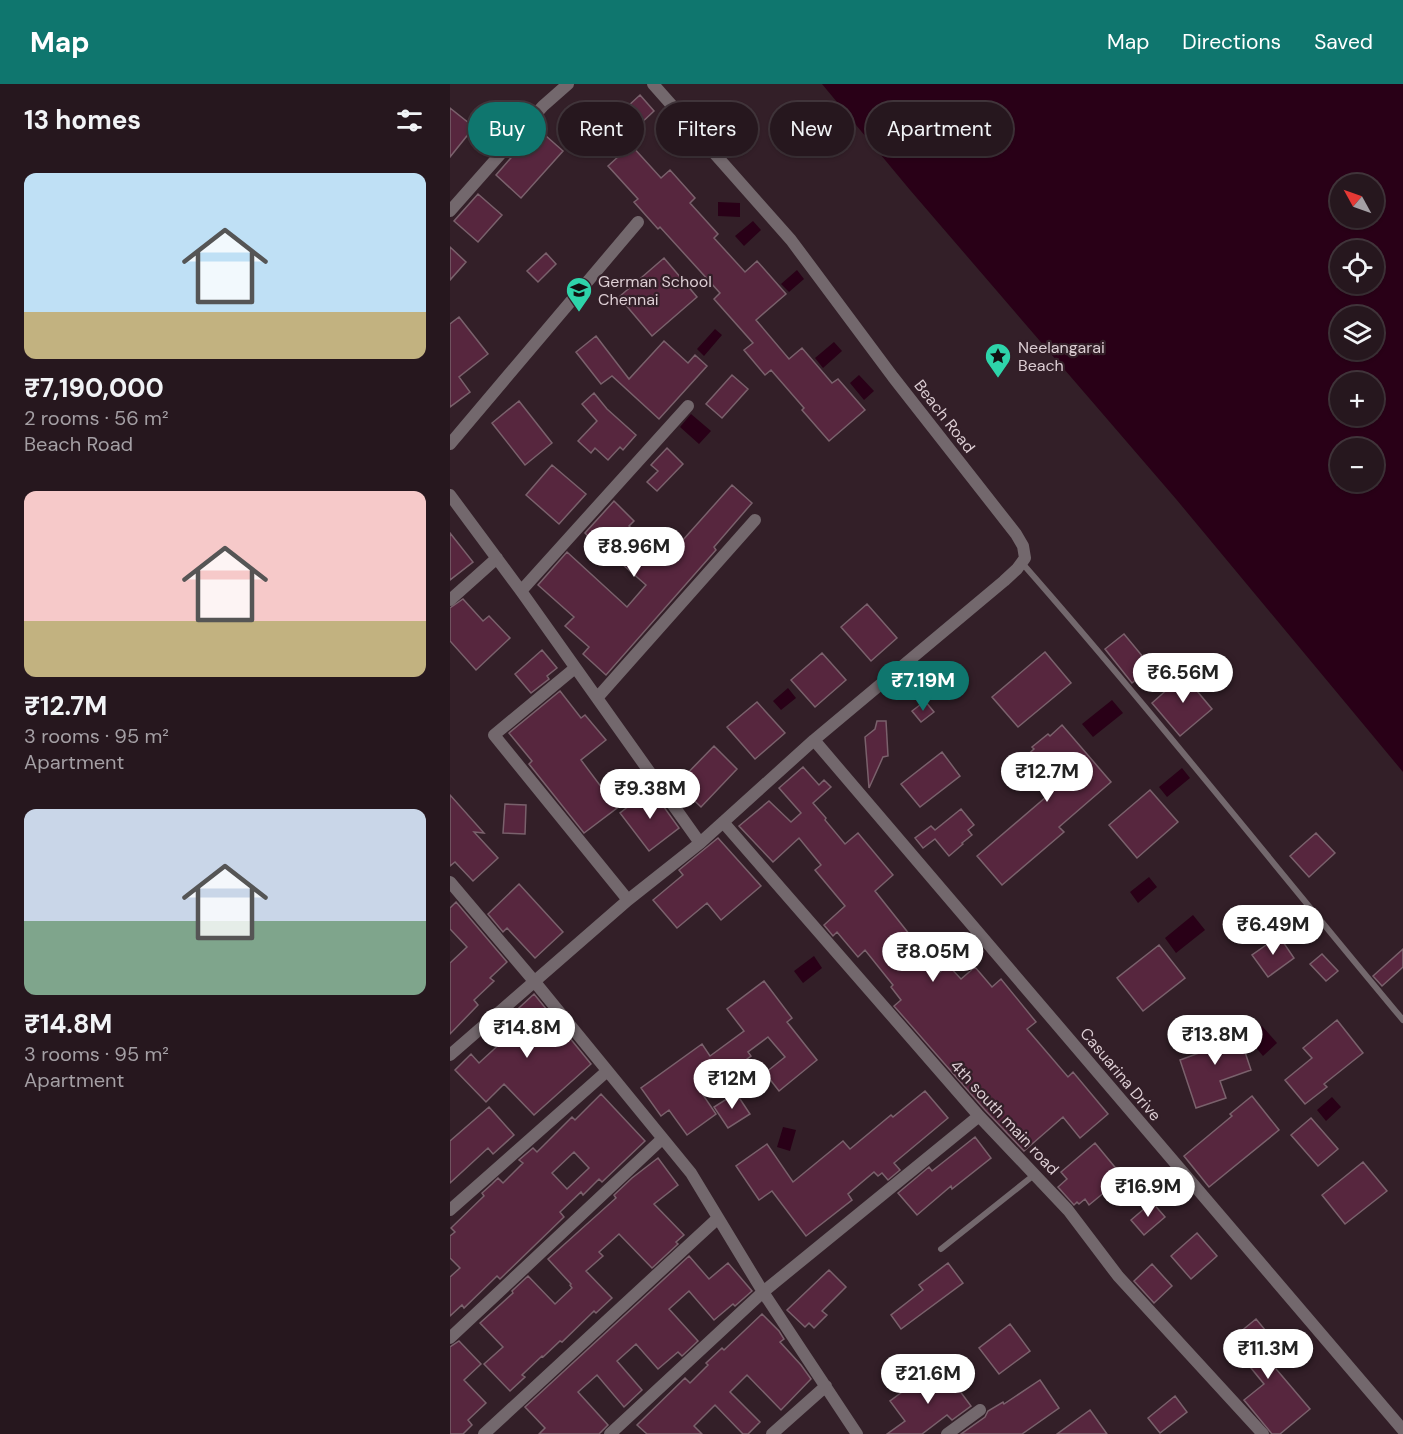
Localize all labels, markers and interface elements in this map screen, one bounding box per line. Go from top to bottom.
text: Map [30,24,90,61]
text: Map [1107,28,1149,56]
text: Directions [1182,28,1281,56]
text: Saved [1314,28,1373,56]
chip: Buy [468,102,546,156]
chip: Rent [558,102,644,156]
chip: Filters [656,102,758,156]
chip: New [770,102,854,156]
chip: Apartment [866,102,1013,156]
text: 13 homes [24,103,141,137]
icon: filters [393,104,426,137]
north arrow [1330,174,1384,228]
map controls [1330,174,1384,492]
icon: home [171,212,279,320]
button: locate [1330,240,1384,294]
place label: German School Chennai [598,271,712,310]
school or university icon: German School Chennai [564,275,594,313]
button: layers [1330,306,1384,360]
place label: Neelangarai Beach [1018,337,1105,376]
place icon: Neelangarai Beach [983,341,1013,379]
text: ₹7,190,000 [24,371,164,405]
button: + [1330,372,1384,426]
street label: Beach Road [909,375,980,457]
text: 2 rooms · 56 m² [24,405,169,431]
text: Beach Road [24,431,133,457]
button: − [1330,438,1384,492]
pin: ₹8.96M [585,527,683,578]
icon: home [171,530,279,638]
text: ₹8.96M [598,533,670,559]
pin: ₹6.56M [1134,653,1232,704]
text: ₹6.56M [1147,659,1219,685]
pin: ₹7.19M [874,661,972,712]
text: ₹7.19M [891,667,955,693]
text: ₹12.7M [24,689,107,723]
text: 3 rooms · 95 m² [24,723,169,749]
text: Apartment [24,749,124,775]
pin: ₹12.7M [998,752,1096,803]
text: ₹12.7M [1015,758,1079,784]
pin: ₹9.38M [601,769,699,820]
text: ₹9.38M [614,775,686,801]
icon: home [171,848,279,956]
pin: ₹6.49M [1224,905,1322,956]
text: ₹6.49M [1237,911,1309,937]
pin: ₹8.05M [884,932,982,983]
text: ₹8.05M [896,938,970,964]
text: ₹14.8M [24,1007,112,1041]
pin: ₹14.8M [478,1008,576,1059]
text: ₹14.8M [493,1014,561,1040]
pin: ₹13.8M [1166,1015,1264,1066]
text: ₹13.8M [1181,1021,1249,1047]
street label: Casuarina Drive [1075,1023,1166,1125]
text: 3 rooms · 95 m² [24,1041,169,1067]
street label: 4th south main road [946,1055,1063,1179]
pin: ₹12M [696,1059,768,1110]
text: ₹12M [708,1065,756,1091]
text: Apartment [24,1067,124,1093]
pin: ₹16.9M [1099,1167,1197,1218]
text: ₹16.9M [1115,1173,1181,1199]
pin: ₹11.3M [1219,1329,1317,1380]
text: ₹11.3M [1237,1335,1299,1361]
pin: ₹21.6M [879,1354,977,1405]
text: ₹21.6M [895,1360,961,1386]

